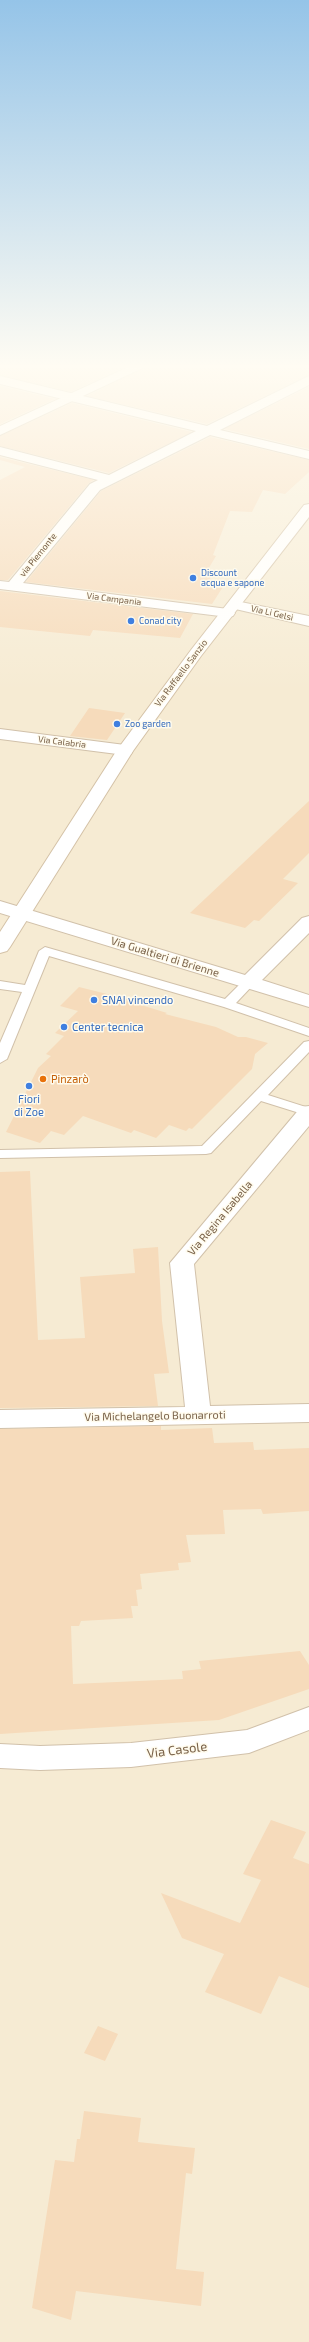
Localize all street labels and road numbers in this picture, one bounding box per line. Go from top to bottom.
street label: via Piemonte [17,531,59,579]
street label: Via Campania [86,590,142,608]
street label: Via Li Gelsi [250,603,294,623]
street label: Via Raffaello Sanzio [152,637,210,709]
street label: Via Calabria [37,734,87,750]
street label: Via Gualtieri di Brienne [109,934,221,980]
street label: Via Regina Isabella [185,1178,255,1258]
street label: Via Michelangelo Buonarroti [84,1408,226,1424]
street label: Via Casole [146,1739,208,1761]

